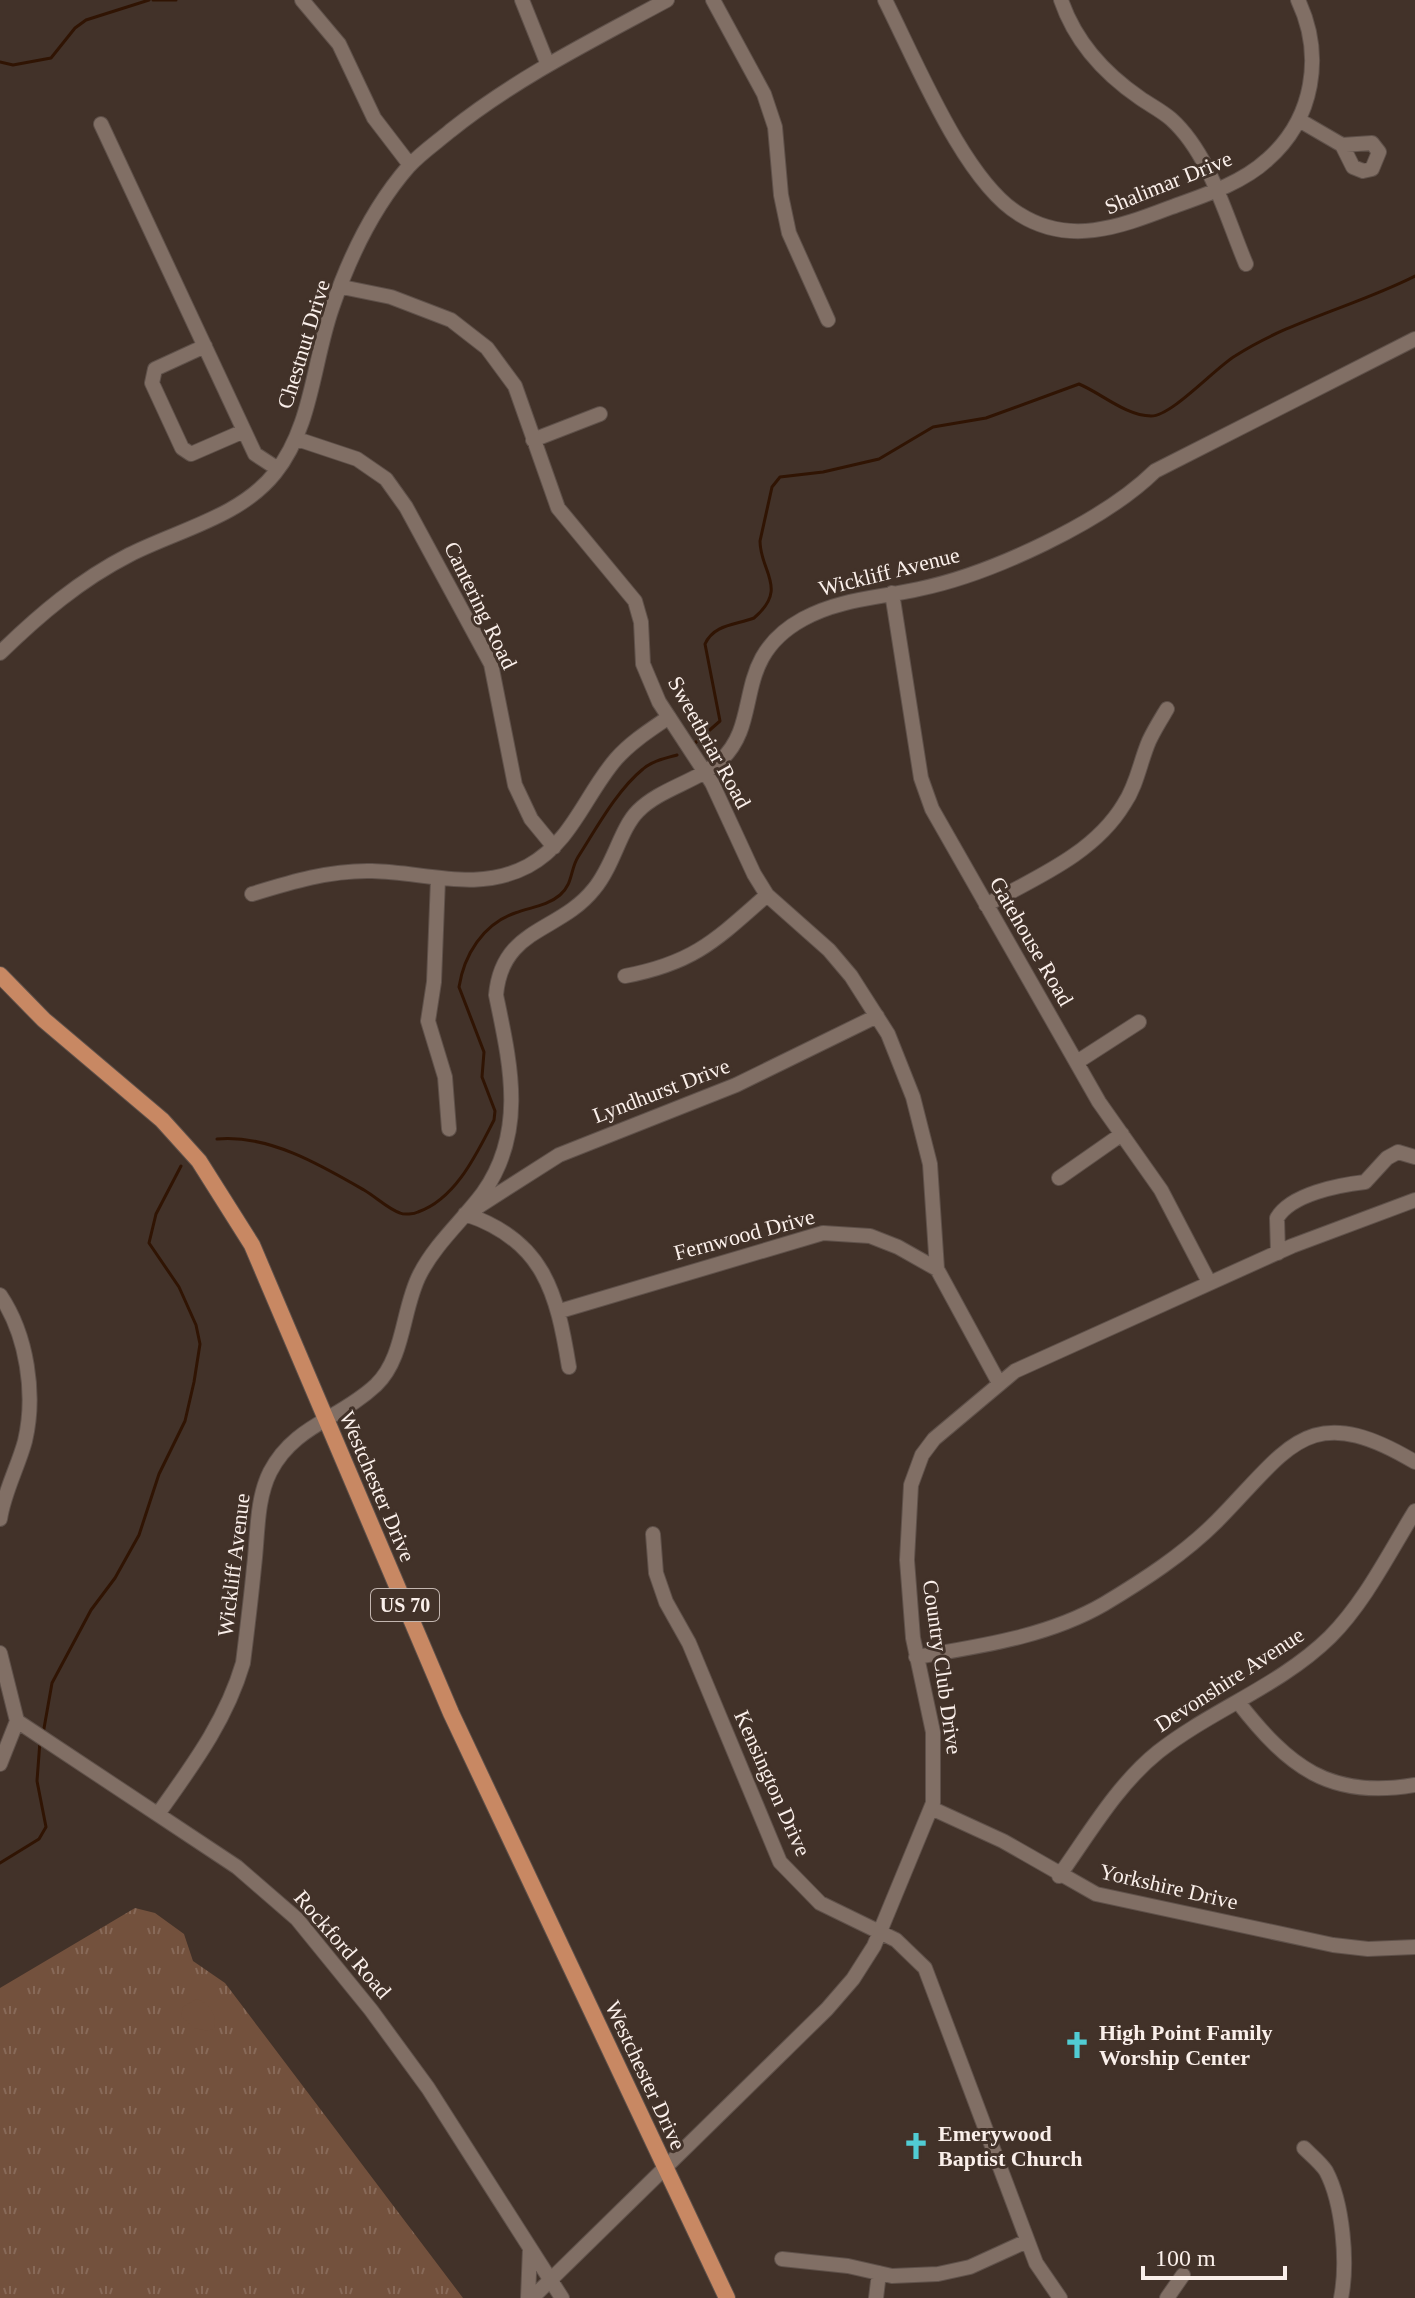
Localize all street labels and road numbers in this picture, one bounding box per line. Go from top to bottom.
street label: Shalimar Drive [1101,146,1235,219]
street label: Chestnut Drive [272,277,335,412]
street label: Cantering Road [439,537,522,673]
street label: Wickliff Avenue [816,542,962,601]
street label: Sweetbriar Road [663,672,756,813]
street label: Gatehouse Road [985,872,1079,1010]
street label: Lyndhurst Drive [589,1053,733,1128]
street label: Fernwood Drive [671,1204,817,1265]
street label: Westchester Drive [335,1407,421,1565]
street label: Wickliff Avenue [212,1492,255,1638]
street label: Country Club Drive [918,1578,967,1756]
road number: US 70 [371,1589,439,1621]
street label: Devonshire Avenue [1150,1622,1308,1737]
street label: Kensington Drive [729,1706,816,1860]
street label: Yorkshire Drive [1097,1858,1241,1915]
street label: Rockford Road [289,1885,396,2003]
street label: Westchester Drive [600,1997,691,2154]

